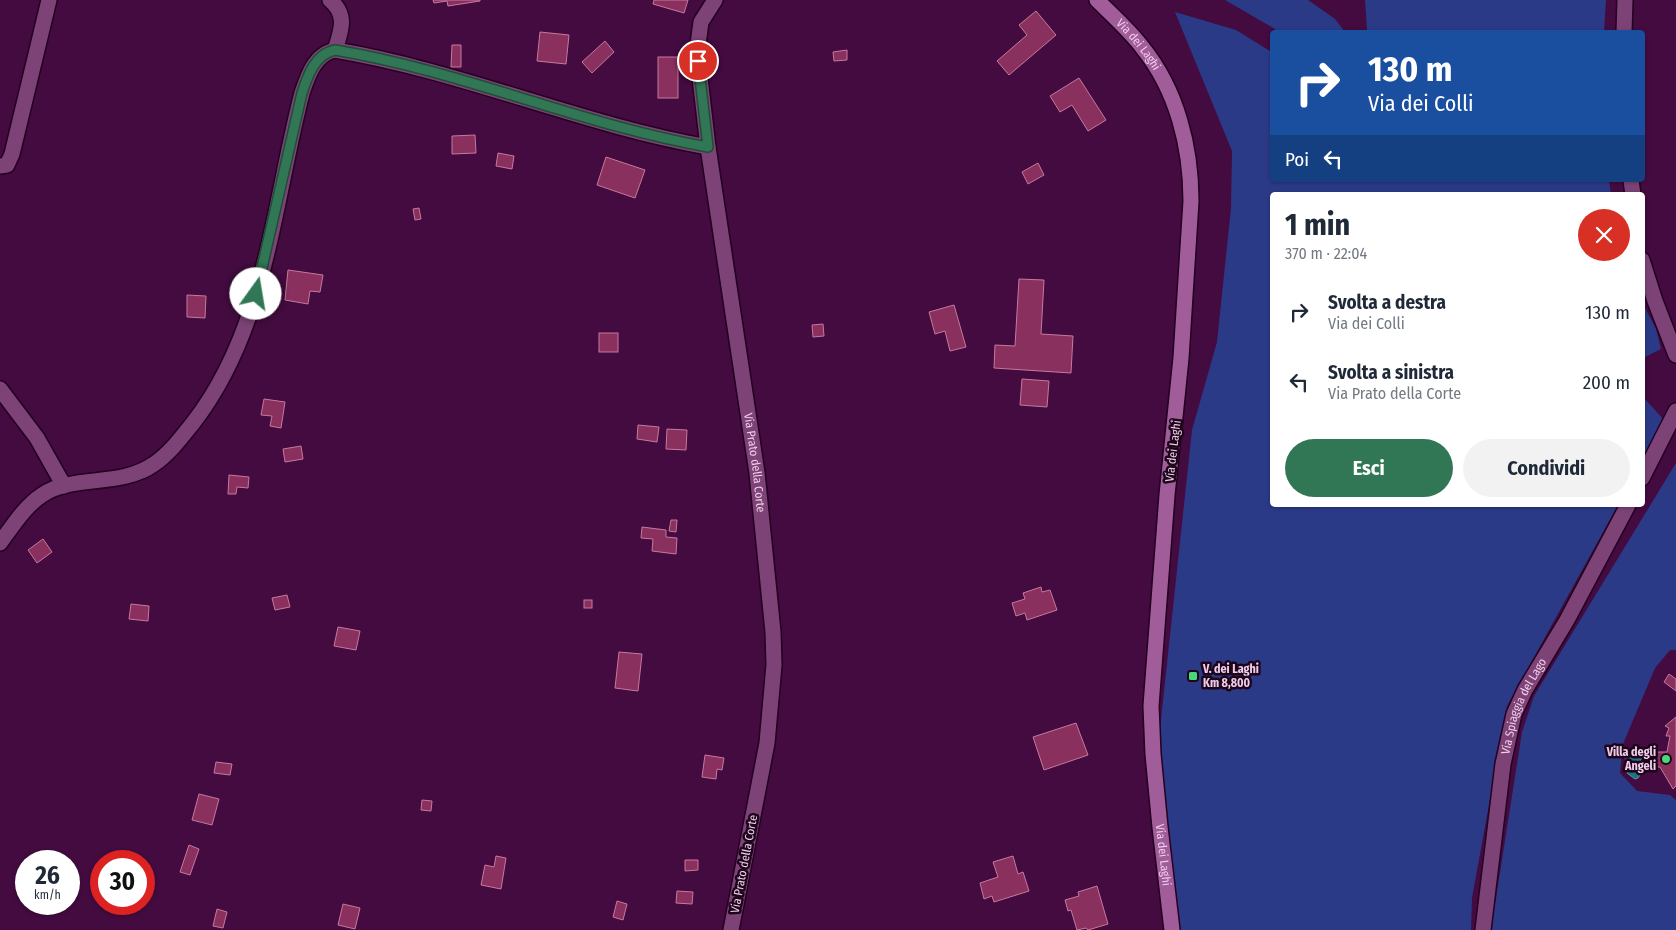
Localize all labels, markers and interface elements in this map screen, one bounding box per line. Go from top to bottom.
street label: Via dei Laghi [1113,16,1163,73]
pin [677,40,719,82]
icon: arrive [684,47,712,75]
text: 130 m [1368,48,1452,90]
icon: right [1285,50,1350,115]
text: Via dei Colli [1368,90,1474,117]
icon: left [1319,145,1347,173]
text: Poi [1285,148,1309,171]
text: 1 min [1285,207,1350,243]
button: close [1578,209,1630,261]
text: 370 m · 22:04 [1285,244,1367,263]
position arrow [229,267,281,319]
text: Svolta a destra [1328,291,1446,314]
icon: right [1285,298,1313,326]
text: 130 m [1585,301,1630,324]
text: Via dei Colli [1328,314,1405,333]
text: Svolta a sinistra [1328,361,1454,384]
icon: left [1285,368,1313,396]
text: 200 m [1583,371,1630,394]
text: Via Prato della Corte [1328,384,1461,403]
street label: Via Prato della Corte [741,412,768,513]
street label: Via dei Laghi [1162,419,1184,483]
button: Esci [1285,439,1453,497]
button: Condividi [1463,439,1630,497]
street label: Via Spiaggia del Lago [1498,656,1549,756]
place label: V. dei Laghi Km 8,800 [1202,662,1259,690]
marker: V. dei Laghi Km 8,800 [1187,670,1199,682]
place label: Villa degli Angeli [1606,745,1656,773]
marker: Villa degli Angeli [1660,753,1672,765]
street label: Via Prato della Corte [728,814,760,914]
street label: Via dei Laghi [1153,823,1174,887]
speed limit sign: 30 [90,850,155,915]
text: 26 [35,861,60,891]
text: km/h [34,888,61,902]

